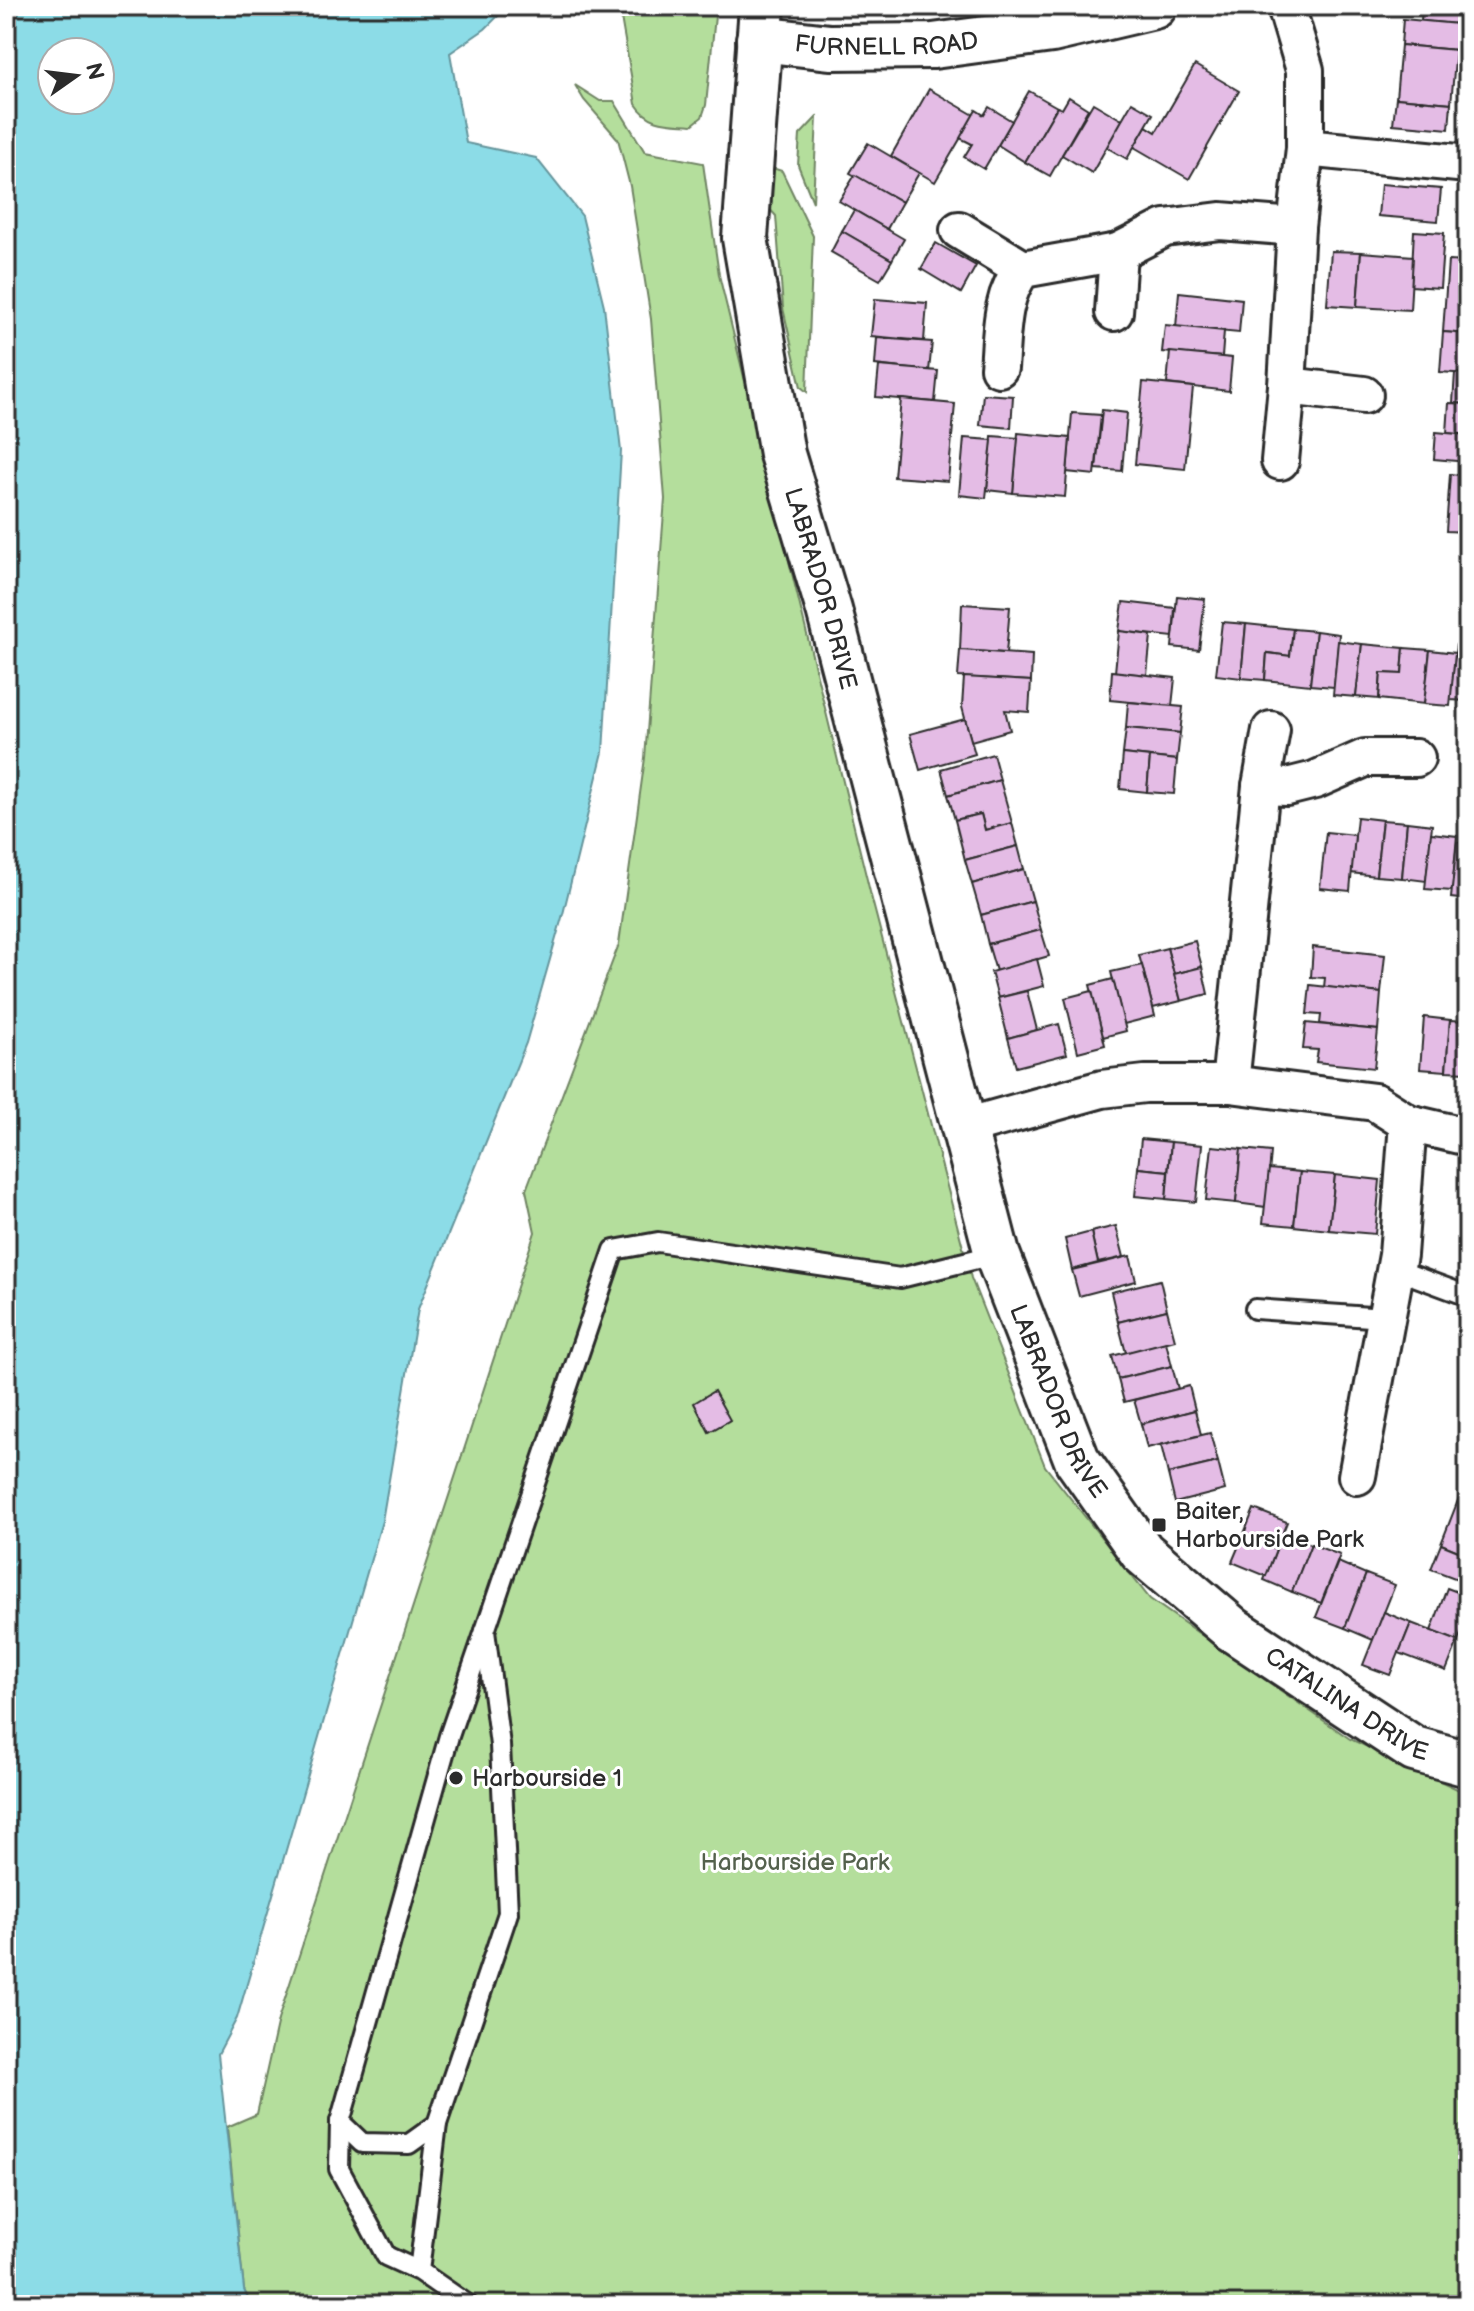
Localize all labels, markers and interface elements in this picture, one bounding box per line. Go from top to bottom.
street label: FURNELL ROAD [793,26,980,62]
north arrow [36,36,116,116]
text: N [79,60,109,83]
street label: LABRADOR DRIVE [778,484,863,693]
street label: LABRADOR DRIVE [1003,1301,1113,1504]
place label: Baiter, Harbourside Park [1175,1497,1364,1554]
marker: Baiter, Harbourside Park [1150,1516,1168,1534]
street label: CATALINA DRIVE [1260,1641,1431,1767]
place label: Harbourside 1 [472,1764,622,1793]
marker: Harbourside 1 [447,1769,465,1787]
park label: Harbourside Park [701,1848,890,1877]

